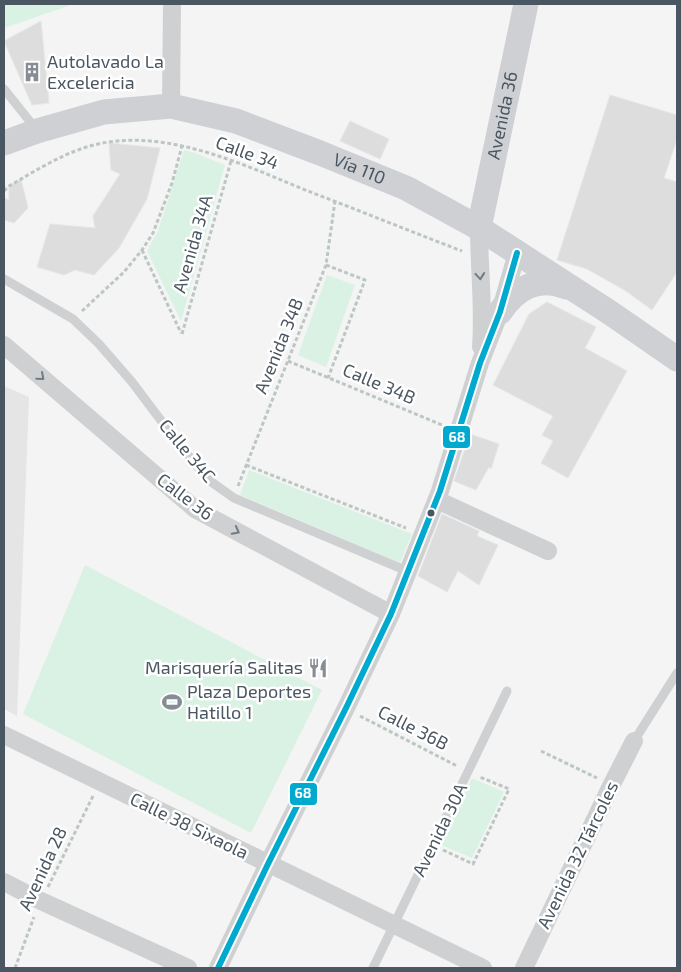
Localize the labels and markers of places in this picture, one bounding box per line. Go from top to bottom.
place label: Autolavado La Excelericia [47,50,164,93]
building icon: Autolavado La Excelericia [21,61,43,83]
unlabelled marker [426,508,436,518]
place label: Marisquería Salitas [145,656,303,678]
restaurant icon: Marisquería Salitas [307,657,329,679]
place label: Plaza Deportes Hatillo 1 [187,680,311,723]
sports icon: Plaza Deportes Hatillo 1 [161,691,183,713]

